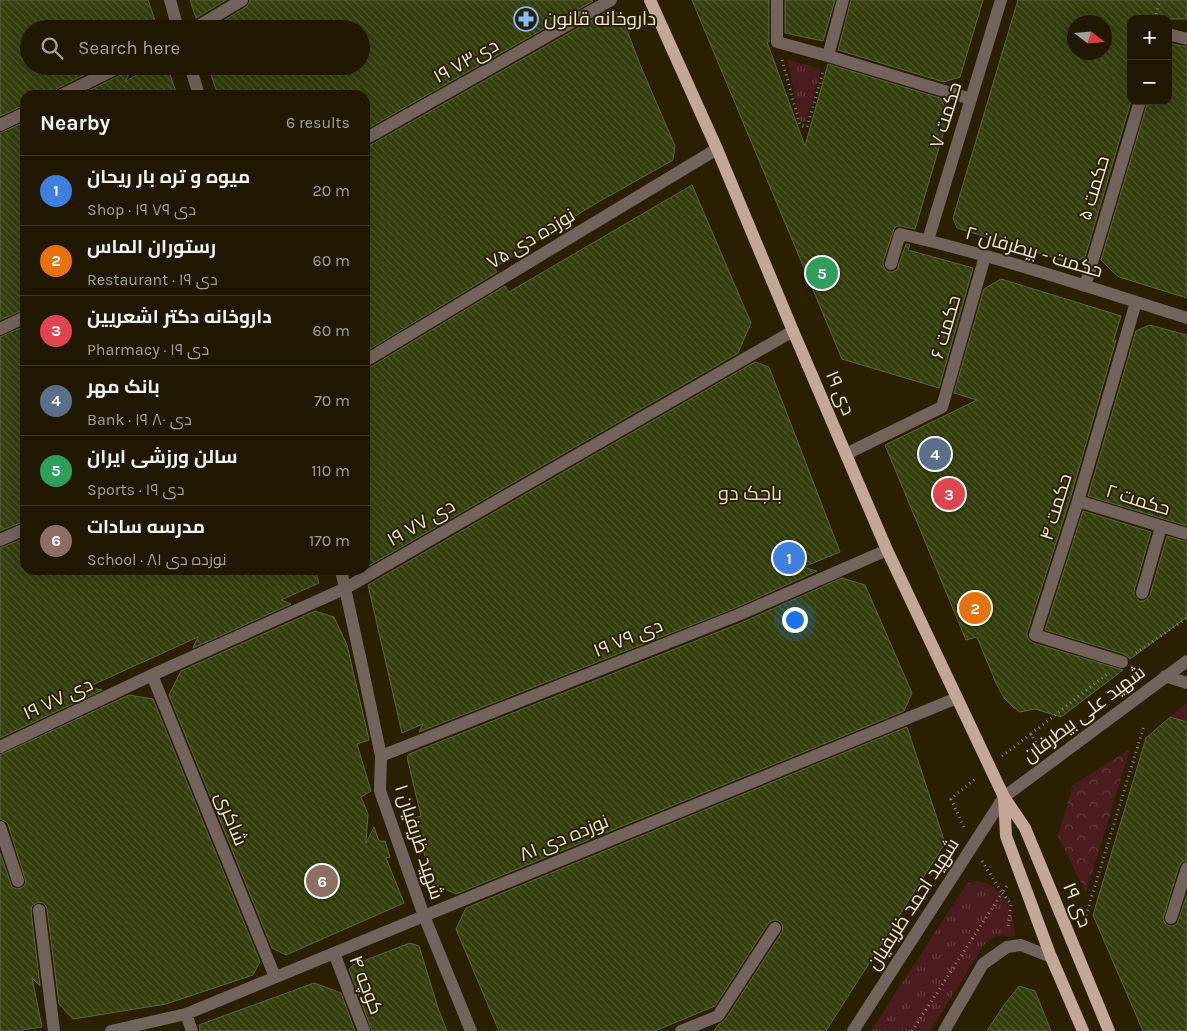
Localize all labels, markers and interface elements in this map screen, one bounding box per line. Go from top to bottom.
pharmacy icon: داروخانه قانون [513,6,539,32]
place label: داروخانه قانون [544,8,656,30]
north arrow [1067,15,1112,60]
map controls [1127,15,1172,105]
button: + [1127,15,1172,60]
search box [20,20,370,75]
icon: search [38,34,66,62]
street label: ۱۹ دی۷۳ [430,34,502,88]
text: Search here [78,37,180,59]
button: − [1127,60,1172,105]
street label: حکمت ۷ [926,79,966,151]
text: Nearby [40,111,110,135]
text: 6 results [286,113,350,132]
street label: حکمت ۵ [1074,153,1114,223]
text: میوه و تره بار ریحان [87,166,250,188]
text: 1 [53,181,59,200]
text: 20 m [312,181,350,200]
text: Shop · ۱۹ دی ۷۹ [87,200,196,219]
street label: نوزده دی ۷۵ [483,204,579,274]
street label: حکمت - بیطرفان ۲ [963,222,1105,282]
text: رستوران الماس [87,236,216,258]
text: 2 [51,251,61,270]
text: 60 m [313,251,350,270]
pin: 5 [806,254,838,292]
text: Restaurant · ۱۹ دی [87,270,218,289]
street label: حکمت ۶ [926,293,966,361]
text: داروخانه دکتر اشعریین [87,306,272,328]
text: 3 [51,321,61,340]
text: 60 m [313,321,350,340]
text: Pharmacy · ۱۹ دی [87,340,209,359]
street label: ۱۹ دی [821,367,859,419]
text: بانک مهر [87,376,160,398]
text: 4 [51,391,61,410]
text: 70 m [314,391,350,410]
text: Bank · ۱۹ دی ۸۰ [87,410,192,429]
pin: 4 [919,435,951,473]
text: سالن ورزشی ایران [87,446,238,468]
text: 5 [51,461,61,480]
text: 110 m [311,461,350,480]
street label: حکمت ۴ [1035,471,1077,543]
pin: 3 [933,475,965,513]
text: Sports · ۱۹ دی [87,480,185,499]
street label: حکمت ۲ [1103,480,1173,520]
district label: باجک دو [718,482,782,505]
street label: ۱۹ دی ۷۷ [383,495,459,551]
text: مدرسه سادات [87,516,205,538]
text: 6 [51,531,61,550]
text: 170 m [309,531,350,550]
pin: 1 [773,539,805,577]
text: School · نوزده دی ۸۱ [87,550,226,569]
pin: 2 [959,589,991,627]
your location [782,607,808,633]
street label: ۱۹ دی ۷۹ [590,614,666,662]
street label: شهید علی بیطرفان [1019,661,1149,767]
street label: ۱۹ دی ۷۷ [20,673,96,725]
street label: شهید ظریفیان ۱ [390,782,448,902]
street label: شاکری [210,789,252,849]
street label: نوزده دی ۸۱ [516,810,612,866]
street label: شهید احمد ظریفیان [862,834,964,974]
pin: 6 [306,862,338,900]
street label: ۱۹ دی [1058,879,1096,931]
street label: کوچه ۴ [344,952,387,1018]

